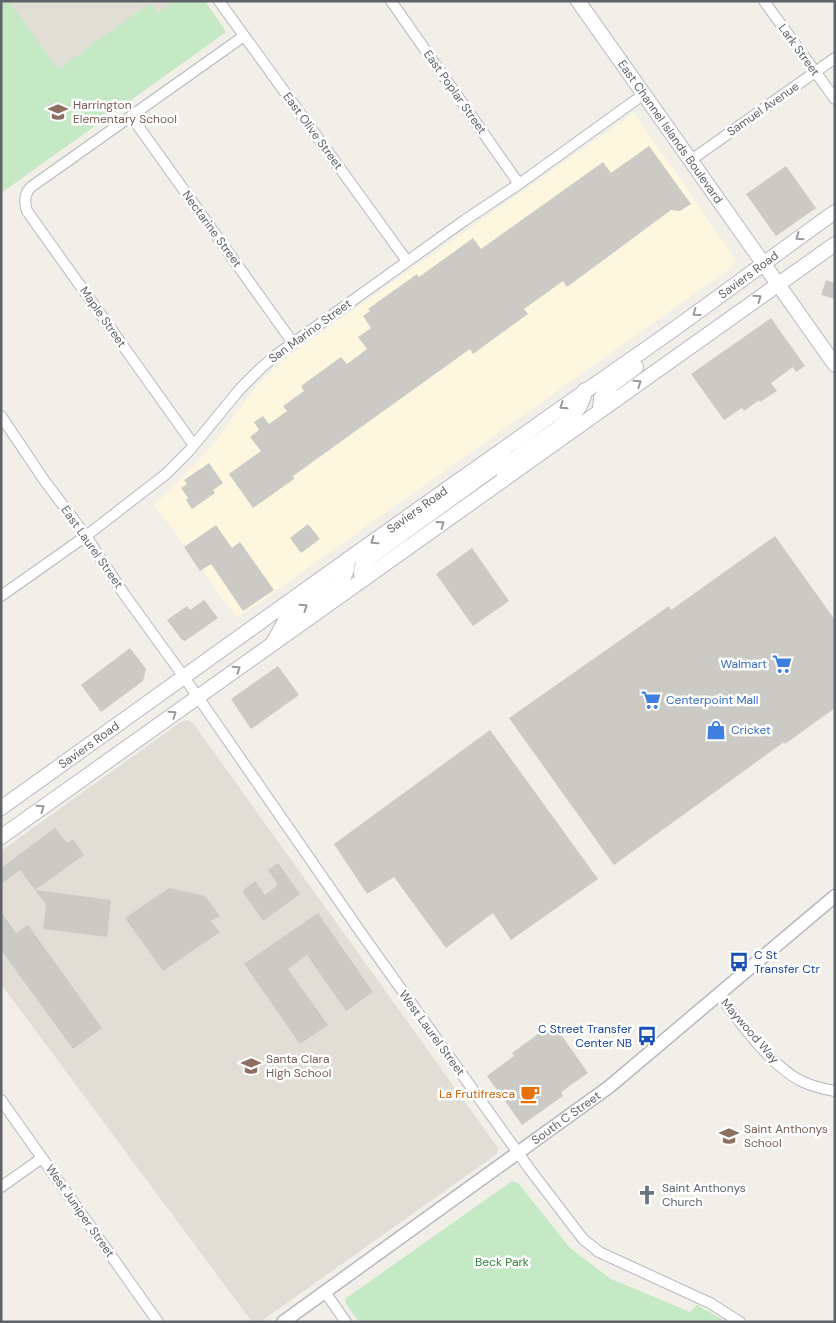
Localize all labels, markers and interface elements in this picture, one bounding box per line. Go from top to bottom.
street label: Lark Street [775,21,823,79]
street label: East Poplar Street [420,47,490,137]
street label: East Channel Islands Boulevard [614,57,726,207]
street label: Samuel Avenue [724,78,802,140]
street label: East Olive Street [280,89,347,173]
place label: Harrington Elementary School [73,97,177,127]
school or university icon: Harrington Elementary School [47,101,69,123]
street label: Nectarine Street [179,187,245,271]
one-way arrow [796,232,805,240]
street label: Saviers Road [715,248,782,302]
street label: Maple Street [76,283,130,351]
street label: San Marino Street [265,295,355,366]
one-way arrow [753,295,762,304]
one-way arrow [693,307,702,315]
one-way arrow [632,380,641,389]
one-way arrow [559,400,569,409]
street label: Saviers Road [384,483,451,537]
street label: East Laurel Street [57,502,127,592]
one-way arrow [435,521,445,530]
one-way arrow [371,535,380,543]
one-way arrow [298,604,307,613]
supermarket icon: Walmart [771,653,793,675]
place label: Walmart [720,656,767,672]
one-way arrow [231,666,241,675]
supermarket icon: Centerpoint Mall [640,689,662,711]
place label: Centerpoint Mall [666,692,758,708]
one-way arrow [167,711,177,720]
street label: Saviers Road [55,718,122,772]
shop icon: Cricket [705,719,727,741]
place label: Cricket [731,722,771,738]
one-way arrow [35,805,45,814]
place label: C St Transfer Ctr [754,947,821,977]
bus stop icon: C St Transfer Ctr [728,951,750,973]
street label: West Laurel Street [396,987,469,1079]
street label: Maywood Way [717,995,783,1067]
place label: C Street Transfer Center NB [538,1021,633,1051]
bus stop icon: C Street Transfer Center NB [636,1025,658,1047]
place label: Santa Clara High School [266,1051,331,1081]
school or university icon: Santa Clara High School [240,1055,262,1077]
cafe icon: La Frutifresca [519,1083,541,1105]
place label: La Frutifresca [439,1086,515,1102]
street label: South C Street [528,1087,604,1148]
place label: Saint Anthonys School [744,1121,828,1151]
school or university icon: Saint Anthonys School [718,1125,740,1147]
street label: West Juniper Street [42,1161,118,1261]
place label: Saint Anthonys Church [662,1180,746,1210]
church icon: Saint Anthonys Church [636,1184,658,1206]
park label: Beck Park [475,1254,529,1270]

